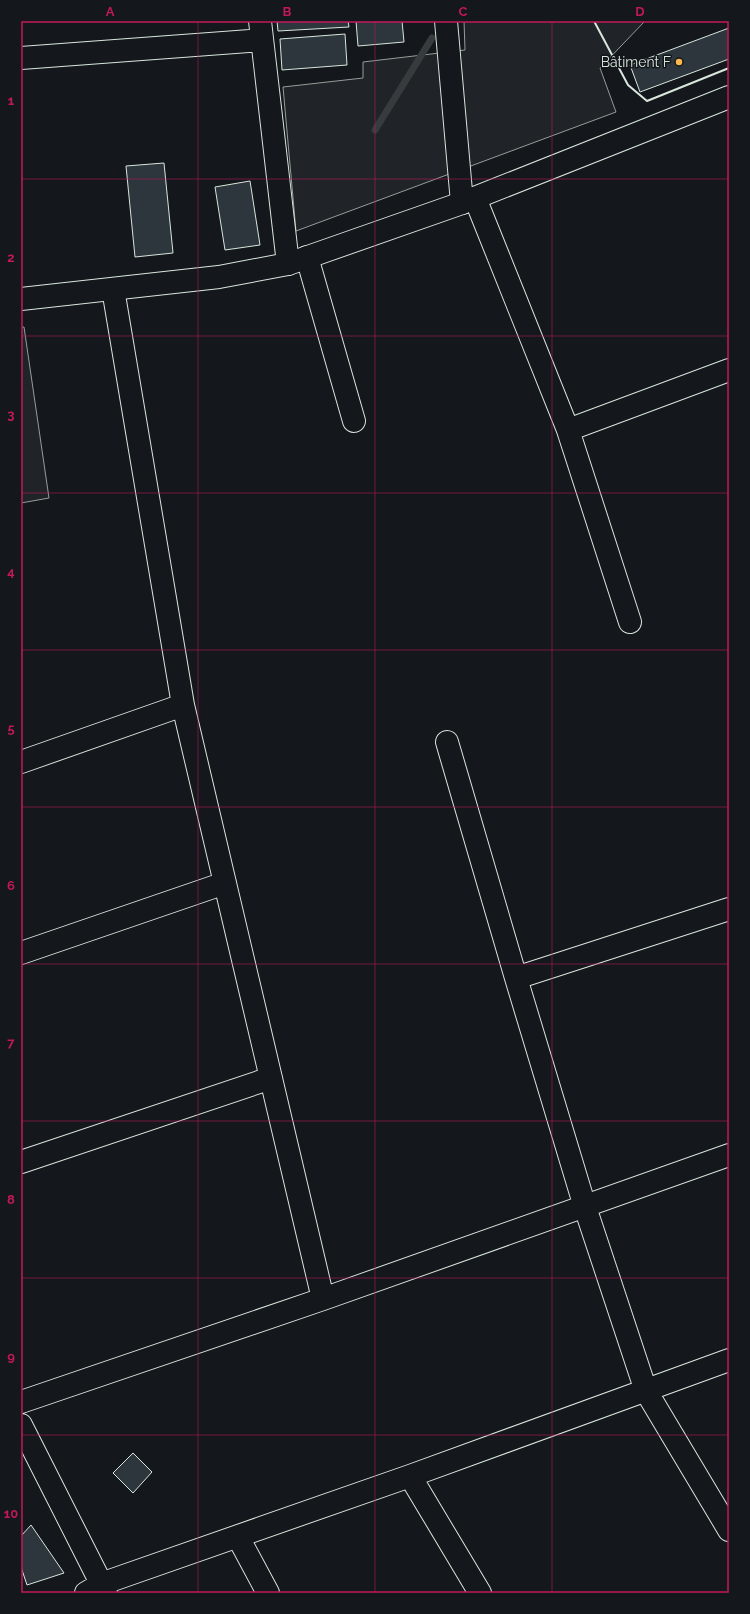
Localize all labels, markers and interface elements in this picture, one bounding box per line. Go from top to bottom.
text: A [106,4,115,19]
text: B [283,4,292,19]
text: C [459,4,468,19]
text: D [635,4,645,19]
place label: Bâtiment F [601,54,671,70]
marker: Bâtiment F [674,57,684,67]
text: 1 [8,93,15,108]
text: 2 [7,250,15,265]
text: 3 [7,407,15,422]
text: 4 [7,564,15,579]
text: 5 [7,721,15,736]
text: 6 [7,878,15,893]
text: 7 [7,1035,15,1050]
text: 8 [7,1192,15,1207]
text: 9 [7,1349,15,1364]
text: 10 [4,1506,18,1521]

